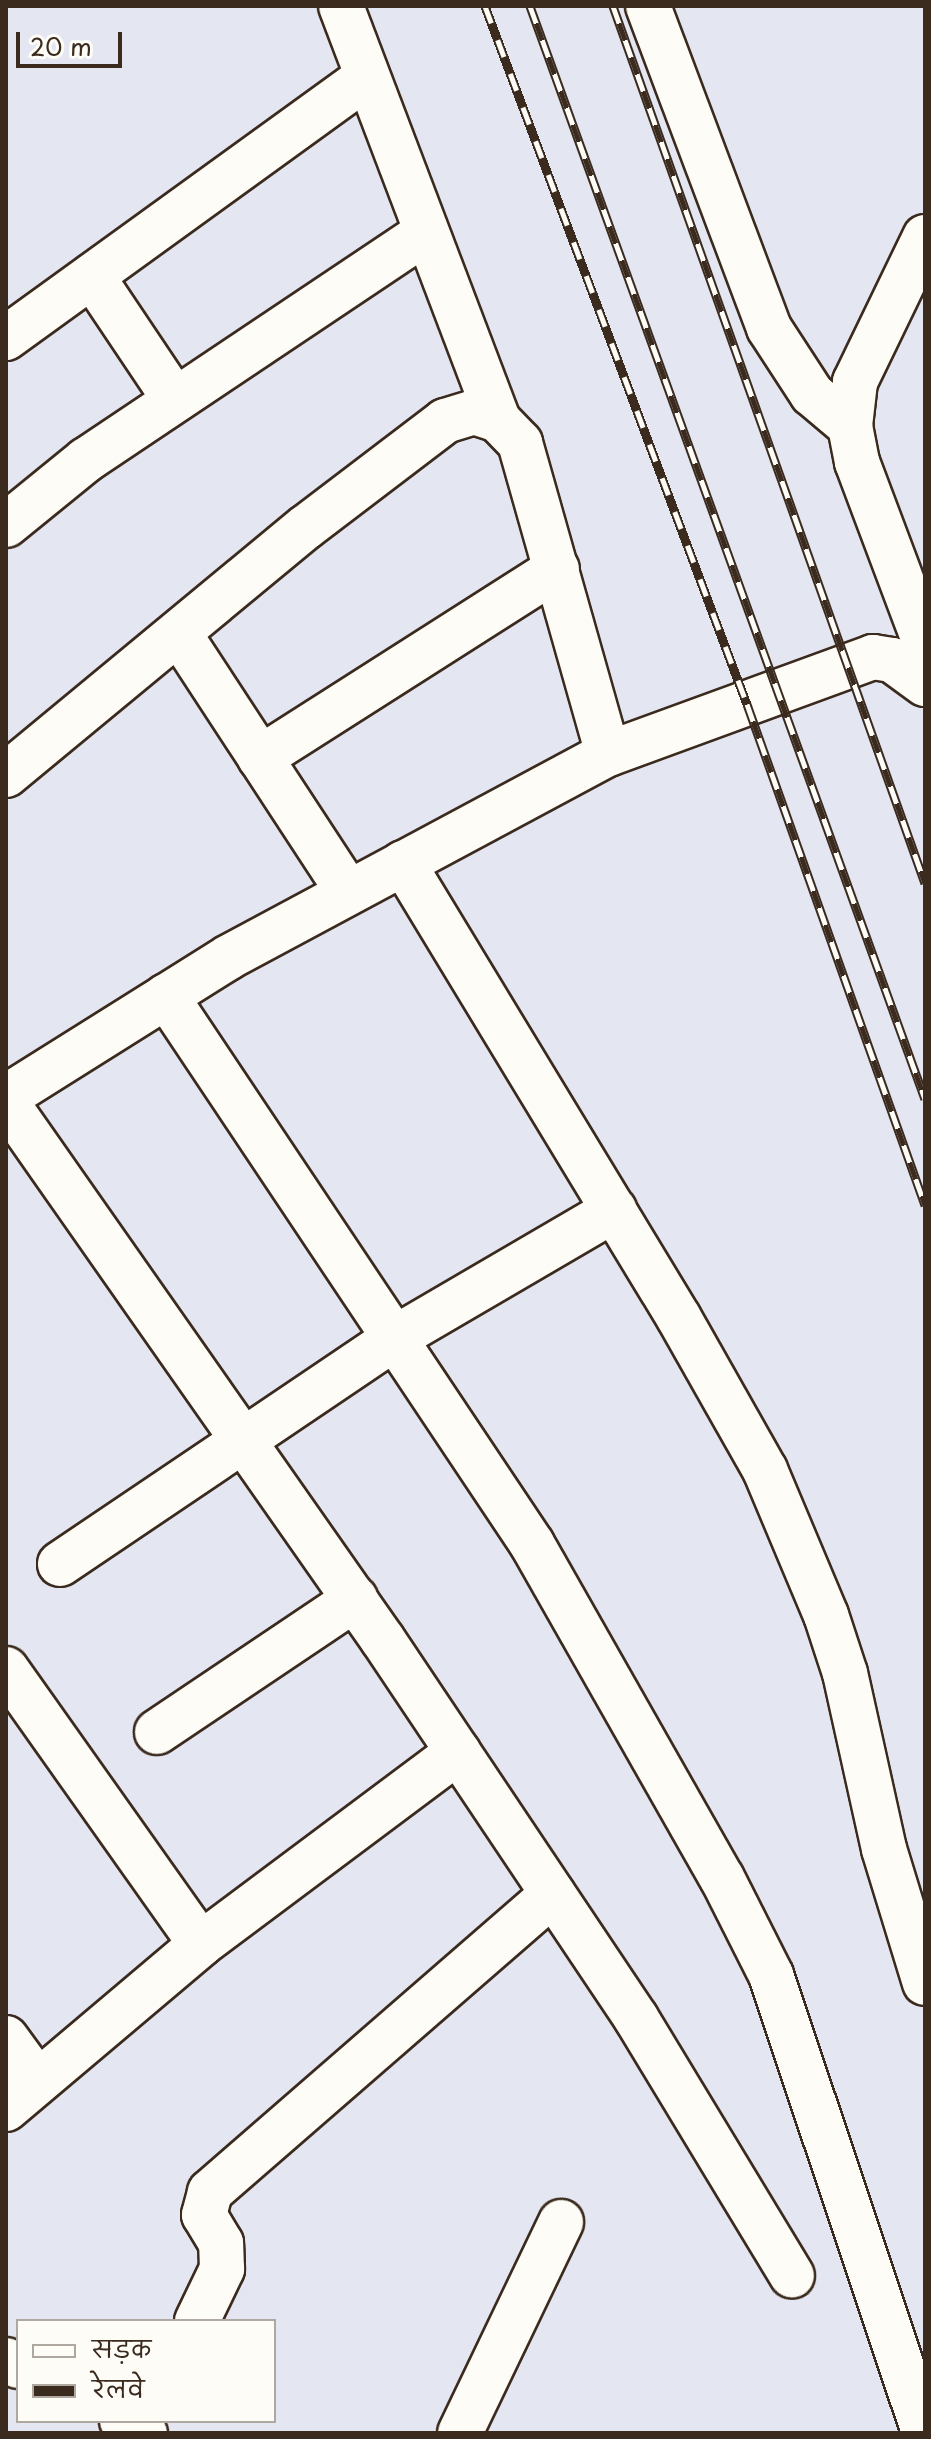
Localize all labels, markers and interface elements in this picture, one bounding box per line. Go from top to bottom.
scale bar [20,16,126,66]
text: 20 m [30,28,92,64]
legend [16,2319,276,2423]
text: सड़क [92,2330,151,2366]
text: रेलवे [92,2370,145,2406]

